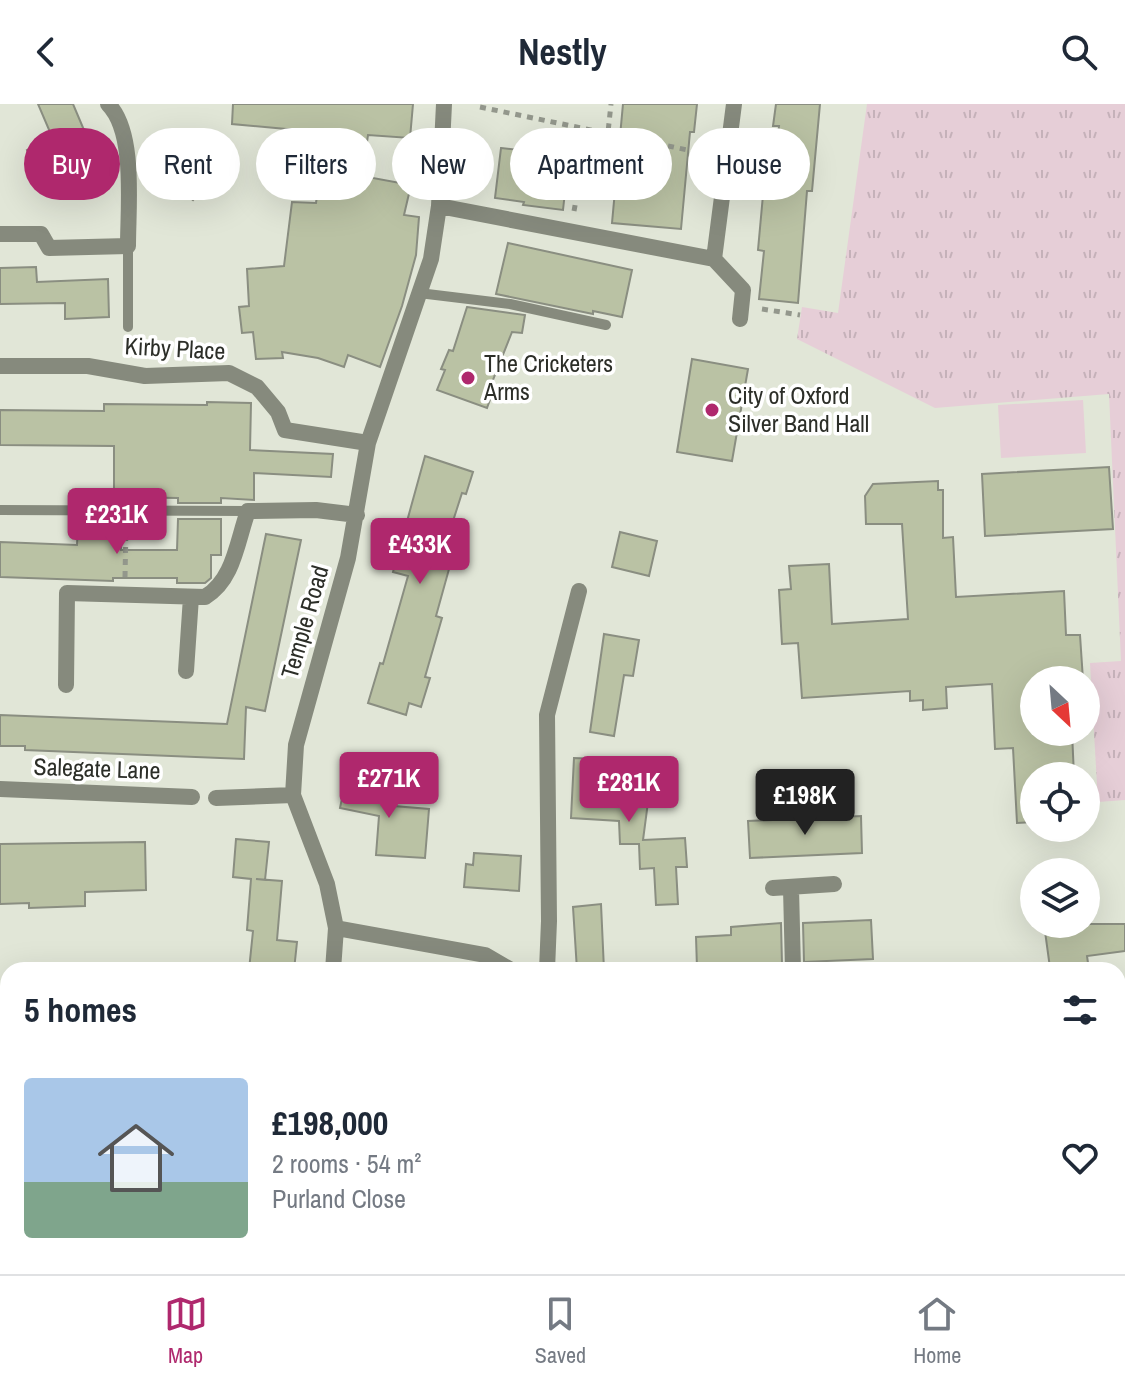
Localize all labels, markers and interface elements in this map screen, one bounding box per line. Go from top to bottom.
text: Nestly [518,28,607,76]
icon: back [24,30,68,74]
icon: search [1057,30,1101,74]
chip: Buy [24,128,120,200]
chip: Rent [136,128,240,200]
chip: Filters [256,128,376,200]
chip: New [392,128,494,200]
chip: Apartment [510,128,672,200]
chip: House [688,128,810,200]
street label: Kirby Place [124,329,226,367]
place label: The Cricketers Arms [483,347,613,407]
marker: The Cricketers Arms [459,369,477,387]
place label: City of Oxford Silver Band Hall [728,379,869,439]
marker: City of Oxford Silver Band Hall [703,401,721,419]
pin: £231K [61,488,173,556]
text: £231K [86,496,148,531]
pin: £433K [364,518,476,586]
text: £433K [389,526,451,561]
street label: Temple Road [273,562,335,682]
north arrow [1020,666,1100,746]
map controls [1020,666,1100,938]
street label: Salegate Lane [33,750,161,786]
pin: £271K [333,752,445,820]
pin: £281K [573,756,685,824]
text: £271K [358,760,420,795]
button: locate [1020,762,1100,842]
text: £281K [598,764,660,799]
pin: £198K [749,769,861,837]
text: £198K [774,777,836,812]
button: layers [1020,858,1100,938]
text: 5 homes [24,987,137,1033]
icon: filters [1058,988,1102,1032]
text: £198,000 [272,1100,388,1146]
icon: home [88,1110,184,1206]
icon: heart [1058,1136,1102,1180]
text: 2 rooms · 54 m² [272,1146,421,1181]
text: Purland Close [272,1181,406,1216]
tab: Map [164,1292,208,1370]
tab: Saved [535,1292,586,1370]
tab: Home [913,1292,961,1370]

